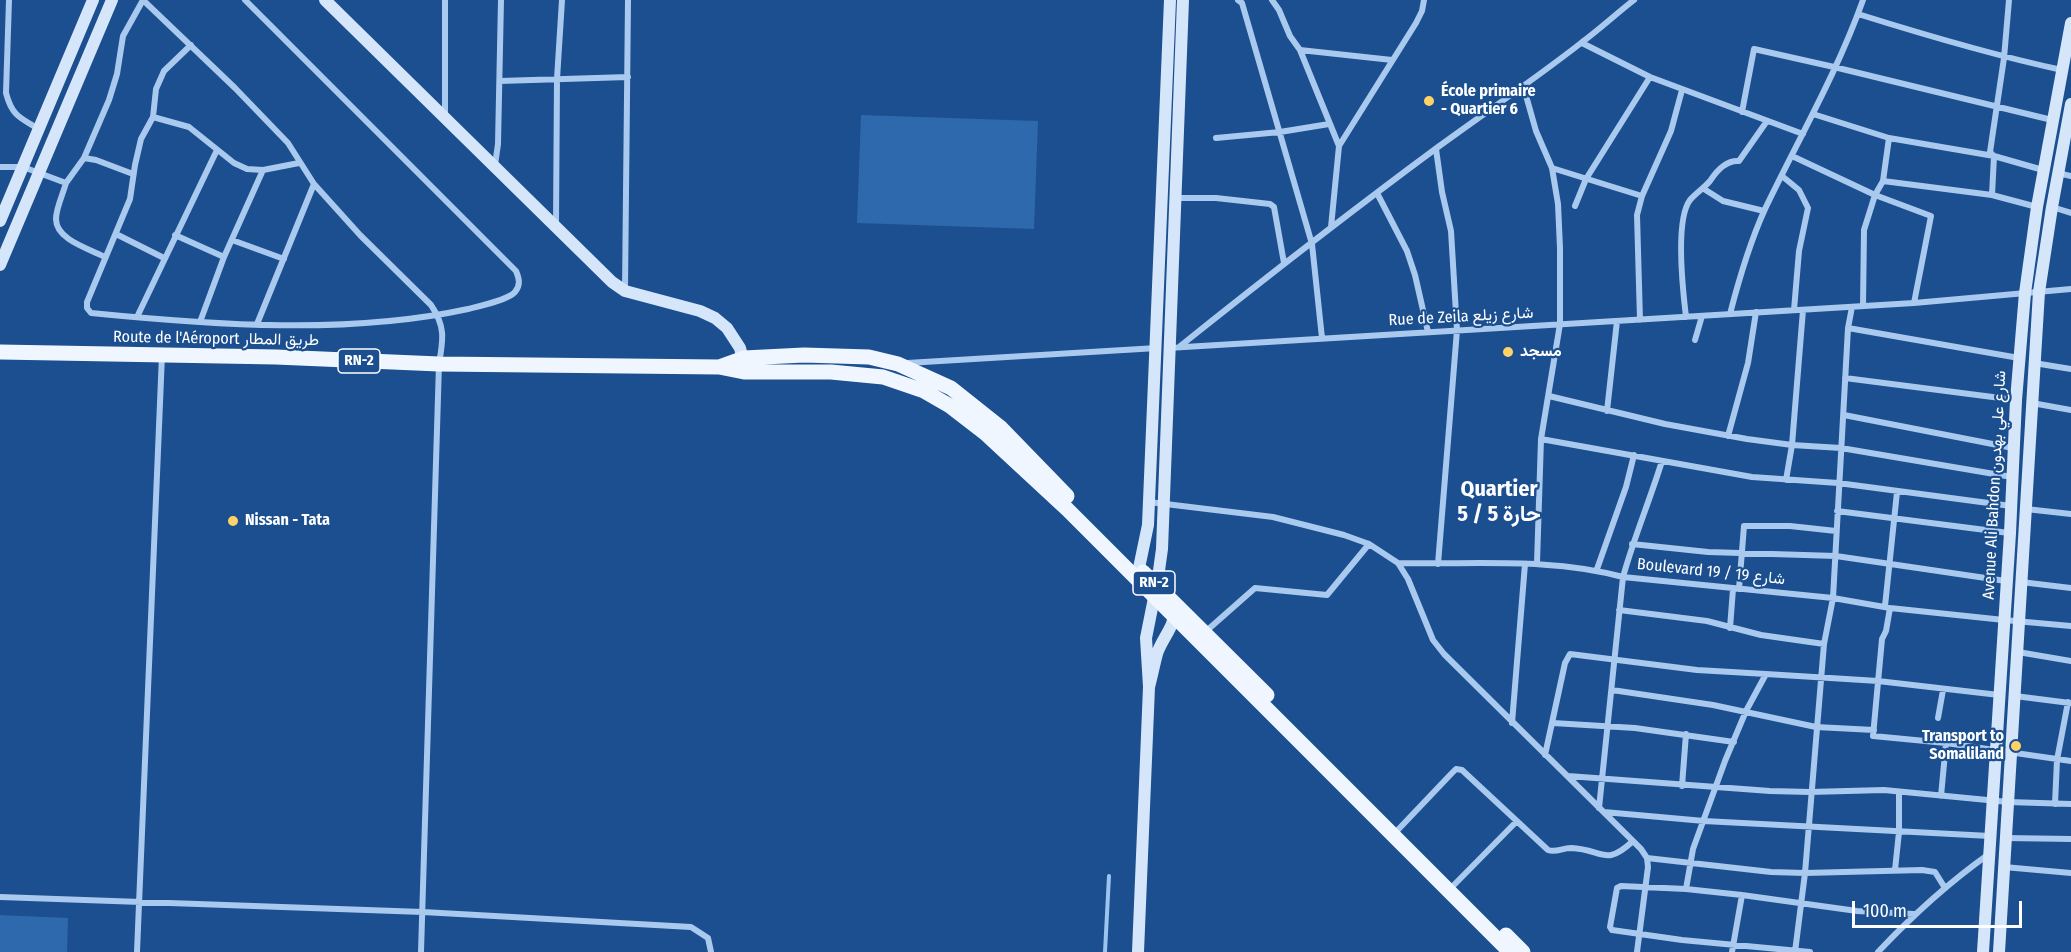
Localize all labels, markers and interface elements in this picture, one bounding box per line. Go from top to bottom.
place label: École primaire - Quartier 6 [1441,82,1536,120]
marker: École primaire - Quartier 6 [1422,94,1436,108]
street label: Rue de Zeila شارع زيلع [1388,304,1534,330]
street label: Route de l'Aéroport طريق المطار [113,328,319,350]
place label: مسجد [1520,342,1562,362]
marker: مسجد [1501,345,1515,359]
road number: RN-2 [338,349,380,373]
street label: Avenue Ali Bahdon شارع علي بهدون [1979,370,2011,600]
district label: Quartier 5 / حارة 5 [1457,477,1541,528]
place label: Nissan - Tata [245,511,330,531]
marker: Nissan - Tata [226,514,240,528]
street label: Boulevard 19 / شارع 19 [1636,555,1786,589]
road number: RN-2 [1133,571,1175,595]
place label: Transport to Somaliland [1922,727,2004,765]
marker: Transport to Somaliland [2009,739,2023,753]
scale bar [1855,889,2024,927]
text: 100 m [1863,900,1907,922]

